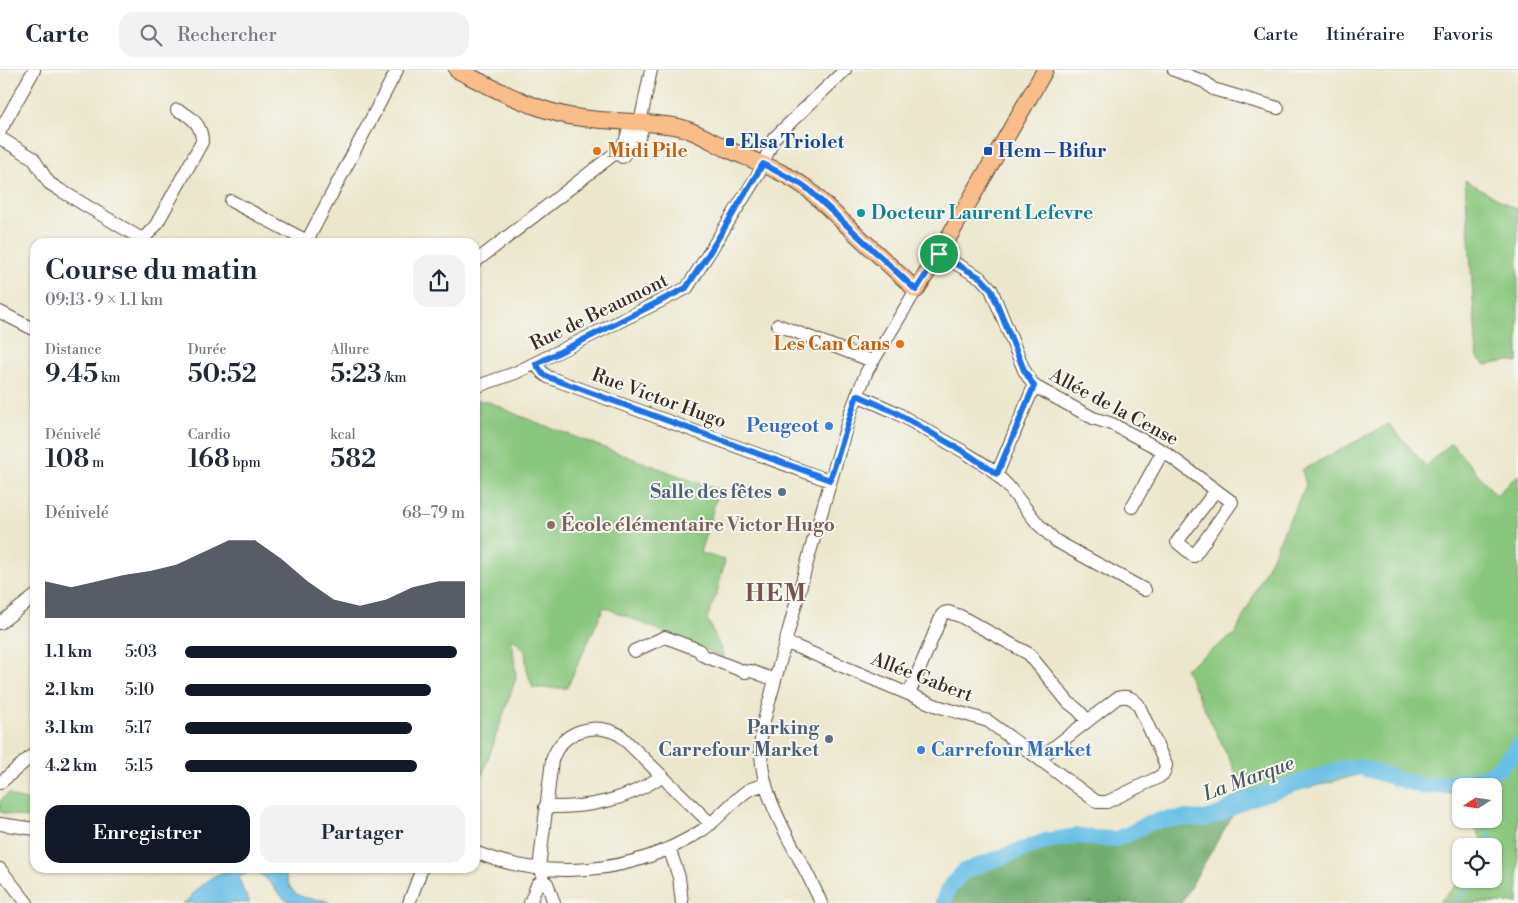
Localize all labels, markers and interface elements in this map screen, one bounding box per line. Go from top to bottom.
search box [119,12,469,57]
text: Carte [25,20,89,50]
icon: search [137,21,165,49]
text: Rechercher [177,23,277,47]
text: Carte [1253,23,1298,46]
text: Itinéraire [1326,23,1405,46]
text: Favoris [1433,23,1493,46]
place label: Elsa Triolet [740,130,844,154]
marker: Elsa Triolet [724,136,736,148]
place label: Midi Pile [607,139,688,163]
place label: Hem – Bifur [998,139,1107,163]
marker: Midi Pile [591,145,603,157]
marker: Hem – Bifur [982,145,994,157]
place label: Docteur Laurent Lefevre [871,201,1093,225]
marker: Docteur Laurent Lefevre [855,207,867,219]
pin [918,233,960,275]
icon: arrive [925,240,953,268]
text: Course du matin [45,253,258,288]
button: share [413,255,465,307]
street label: Rue de Beaumont [526,268,672,356]
text: 09:13 · 9 × 1.1 km [45,290,163,310]
place label: Les Can Cans [774,332,890,356]
marker: Les Can Cans [894,338,906,350]
text: Distance [45,341,102,359]
text: Durée [188,341,227,359]
text: Allure [330,341,369,359]
text: 9.45 [45,359,98,390]
text: 50:52 [188,359,257,390]
text: 5:23 [330,359,382,390]
street label: Rue Victor Hugo [588,362,730,434]
street label: Allée de la Cense [1044,362,1183,451]
text: km [98,369,121,387]
text: /km [382,369,407,387]
place label: Peugeot [746,414,819,438]
marker: Peugeot [823,420,835,432]
text: Dénivelé [45,426,101,444]
text: Cardio [188,426,231,444]
text: kcal [330,426,356,444]
text: 108 [45,444,89,475]
text: 168 [188,444,230,475]
text: 582 [330,444,376,475]
text: m [89,454,104,472]
text: bpm [230,454,261,472]
place label: Salle des fêtes [650,480,772,504]
marker: Salle des fêtes [776,486,788,498]
text: Dénivelé [45,503,109,523]
text: 68–79 m [402,503,465,523]
place label: École élémentaire Victor Hugo [561,512,835,537]
marker: École élémentaire Victor Hugo [545,519,557,531]
district label: HEM [745,579,807,609]
text: 1.1 km [45,642,92,662]
text: 5:03 [125,642,157,662]
street label: Allée Gabert [867,646,976,707]
text: 2.1 km [45,680,94,700]
text: 5:10 [125,680,154,700]
place label: Parking Carrefour Market [658,716,820,762]
text: 3.1 km [45,718,94,738]
text: 5:17 [125,718,152,738]
marker: Parking Carrefour Market [823,733,835,745]
place label: Carrefour Market [931,738,1092,762]
marker: Carrefour Market [915,744,927,756]
water label: La Marque [1199,751,1299,807]
text: 4.2 km [45,756,97,776]
text: 5:15 [125,756,153,776]
north arrow [1452,778,1502,828]
map controls [1452,778,1502,888]
button: Enregistrer [45,805,250,863]
button: Partager [260,805,465,863]
button: locate [1452,838,1502,888]

